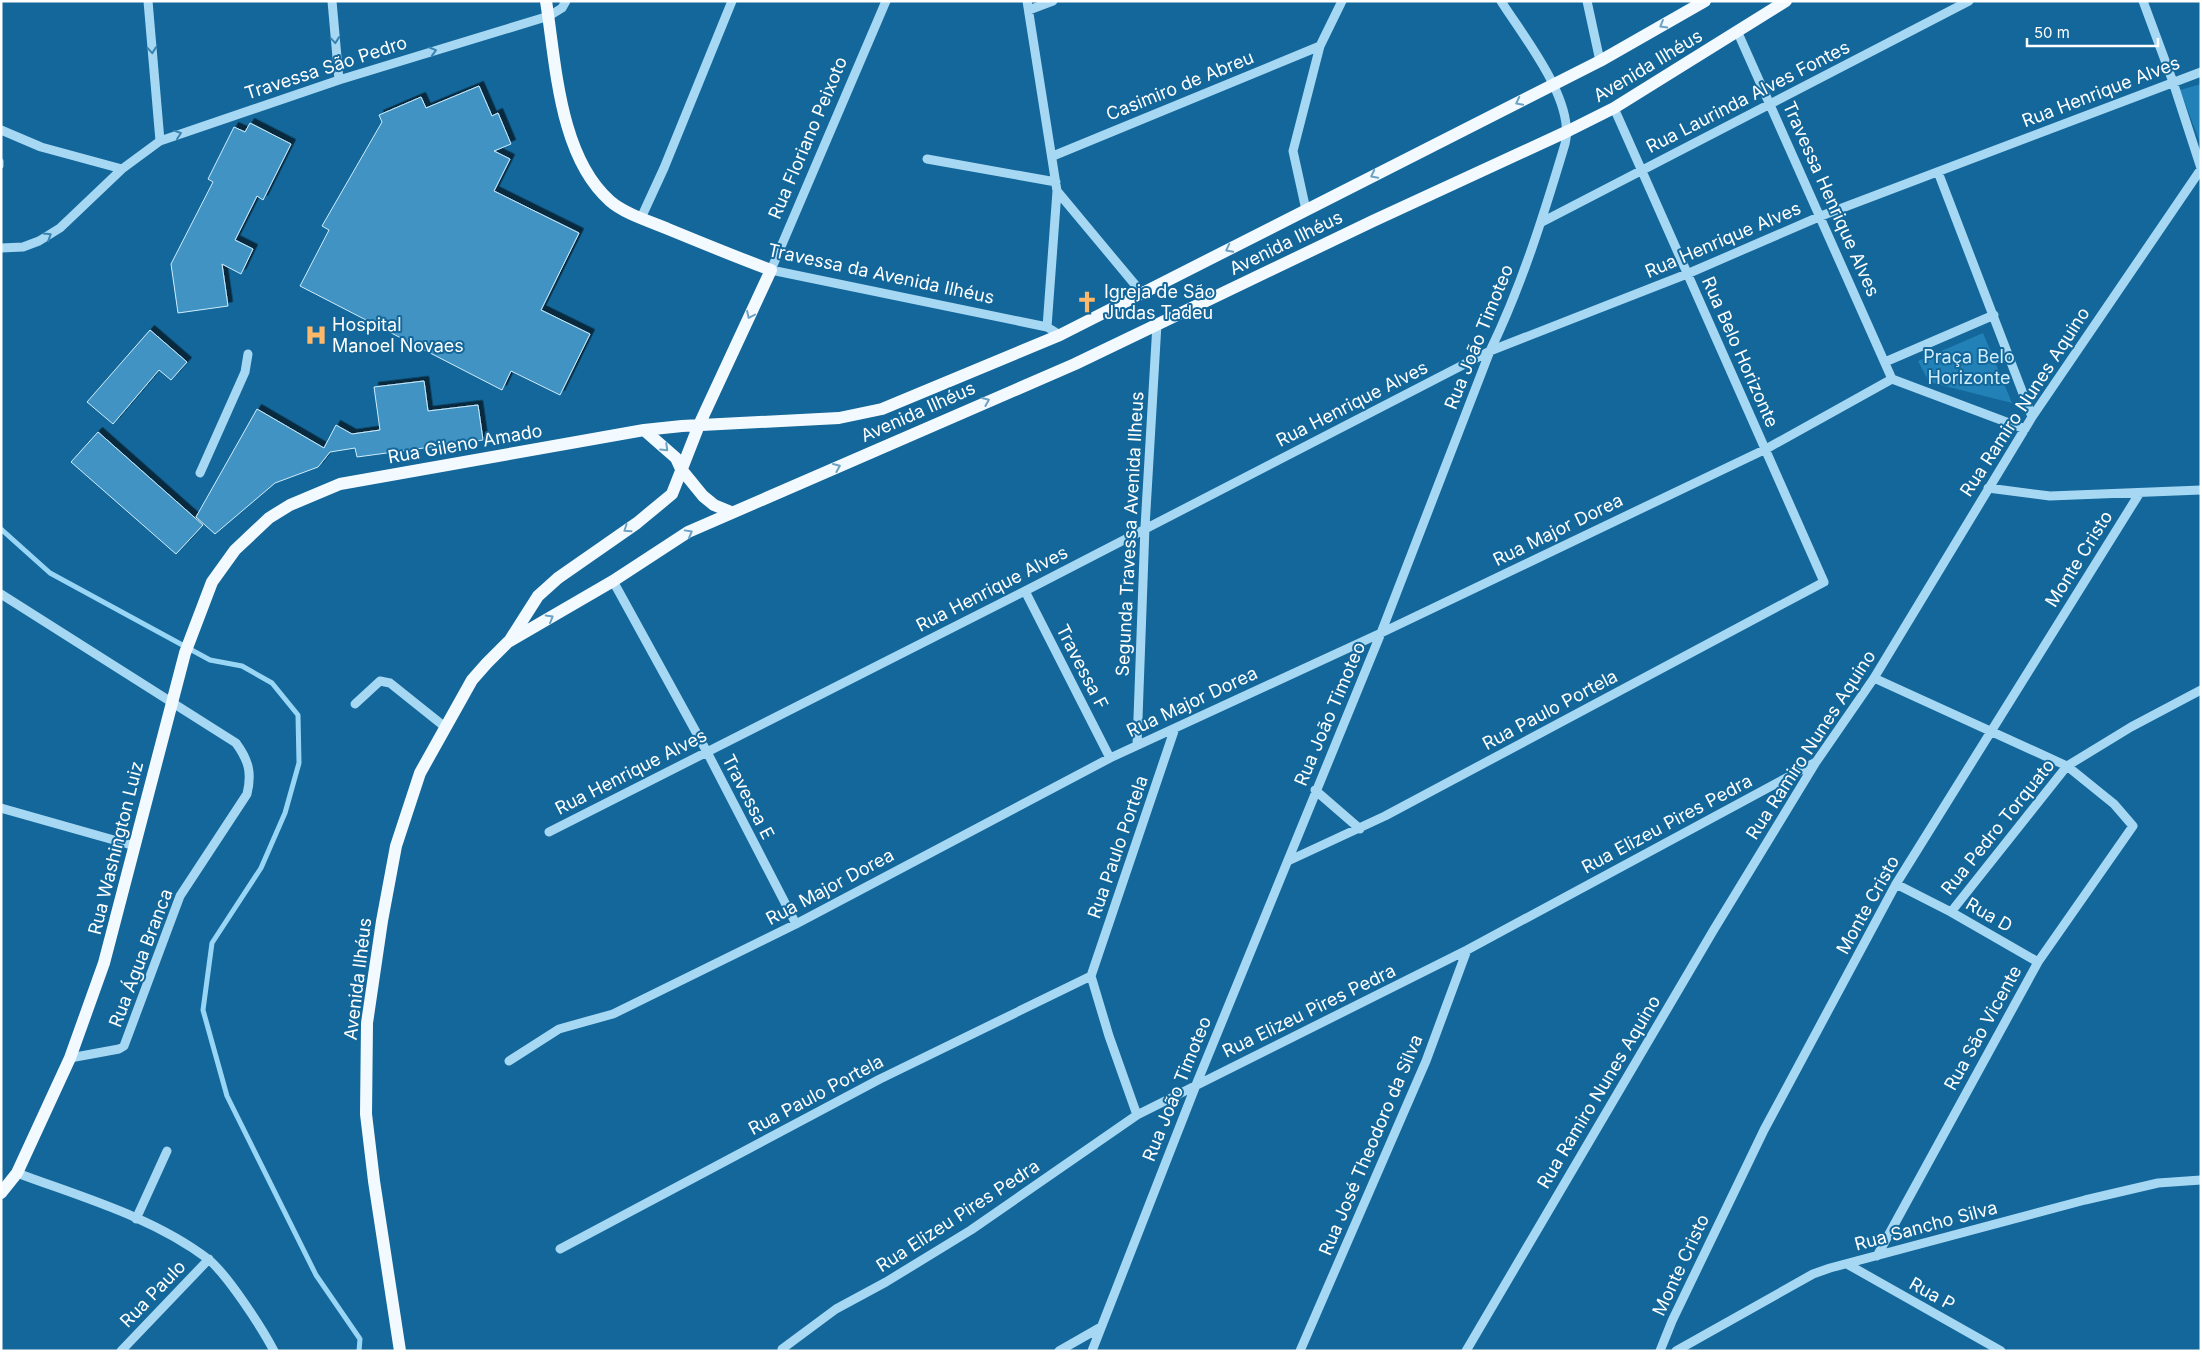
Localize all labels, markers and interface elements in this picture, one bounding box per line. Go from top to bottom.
scale bar [2027,15,2158,47]
one-way arrow [1659,19,1668,29]
text: 50 m [2034,23,2070,42]
street label: Avenida Ilhéus [1590,25,1706,106]
street label: Travessa São Pedro [242,31,410,104]
street label: Rua Laurinda Alves Fontes [1643,36,1853,157]
one-way arrow [329,37,340,45]
one-way arrow [147,46,158,54]
street label: Casimiro de Abreu [1103,46,1257,125]
one-way arrow [428,47,436,57]
street label: Rua Henrique Alves [2019,52,2183,131]
street label: Rua Floriano Peixoto [764,54,851,222]
one-way arrow [1515,96,1524,106]
street label: Travessa Henrique Alves [1779,98,1884,300]
one-way arrow [173,130,182,140]
one-way arrow [1371,169,1380,179]
street label: Rua Henrique Alves [1642,197,1804,282]
street label: Avenida Ilhéus [1226,206,1346,279]
one-way arrow [42,233,51,242]
street label: Travessa da Avenida Ilhéus [766,239,996,308]
one-way arrow [1226,243,1235,253]
street label: Rua João Timoteo [1440,261,1517,412]
street label: Rua Belo Horizonte [1698,273,1783,430]
place label: Igreja de São Judas Tadeu [1104,281,1215,323]
church icon: Igreja de São Judas Tadeu [1074,289,1100,315]
street label: Rua Ramiro Nunes Aquino [1956,303,2094,500]
one-way arrow [746,310,757,319]
place label: Hospital Manoel Novaes [332,314,464,356]
hospital icon: Hospital Manoel Novaes [303,322,329,348]
park label: Praça Belo Horizonte [1923,346,2015,388]
street label: Rua Henrique Alves [1273,356,1431,451]
street label: Avenida Ilhéus [857,377,978,446]
street label: Segunda Travessa Avenida Ilheus [1112,391,1147,677]
one-way arrow [981,397,990,407]
street label: Rua Gileno Amado [386,420,544,467]
one-way arrow [659,442,668,451]
one-way arrow [832,462,841,473]
street label: Rua Major Dorea [1489,489,1626,570]
street label: Monte Cristo [2041,507,2117,611]
one-way arrow [623,523,632,533]
one-way arrow [683,529,692,539]
street label: Rua Henrique Alves [913,541,1071,636]
one-way arrow [545,614,554,624]
street label: Travessa F [1052,621,1113,713]
street label: Rua João Timoteo [1290,639,1369,789]
street label: Rua Ramiro Nunes Aquino [1742,646,1880,843]
street label: Rua Major Dorea [1123,662,1260,741]
street label: Rua Paulo Portela [1479,665,1621,754]
street label: Rua Henrique Alves [552,724,710,819]
street label: Travessa E [718,751,779,843]
street label: Rua Pedro Torquato [1936,755,2059,899]
street label: Rua Washington Luiz [84,759,147,937]
street label: Rua Elizeu Pires Pedra [1578,770,1756,877]
street label: Rua Paulo Portela [1083,773,1152,921]
street label: Rua Major Dorea [762,844,897,929]
street label: Monte Cristo [1832,852,1903,958]
street label: Rua Água Branca [104,885,177,1030]
street label: Rua D [1962,893,2016,936]
street label: Avenida Ilhéus [340,917,375,1041]
street label: Rua Elizeu Pires Pedra [1219,959,1399,1062]
street label: Rua São Vicente [1940,962,2026,1094]
street label: Rua Ramiro Nunes Aquino [1533,992,1665,1192]
street label: Rua João Timoteo [1138,1013,1215,1164]
street label: Rua José Theodoro da Silva [1314,1031,1427,1258]
street label: Rua Paulo Portela [745,1050,887,1139]
street label: Rua Elizeu Pires Pedra [872,1155,1043,1276]
street label: Rua Sancho Silva [1852,1196,2000,1255]
street label: Monte Cristo [1648,1211,1713,1319]
street label: Rua Paulo [116,1256,190,1331]
street label: Rua P [1906,1273,1959,1315]

